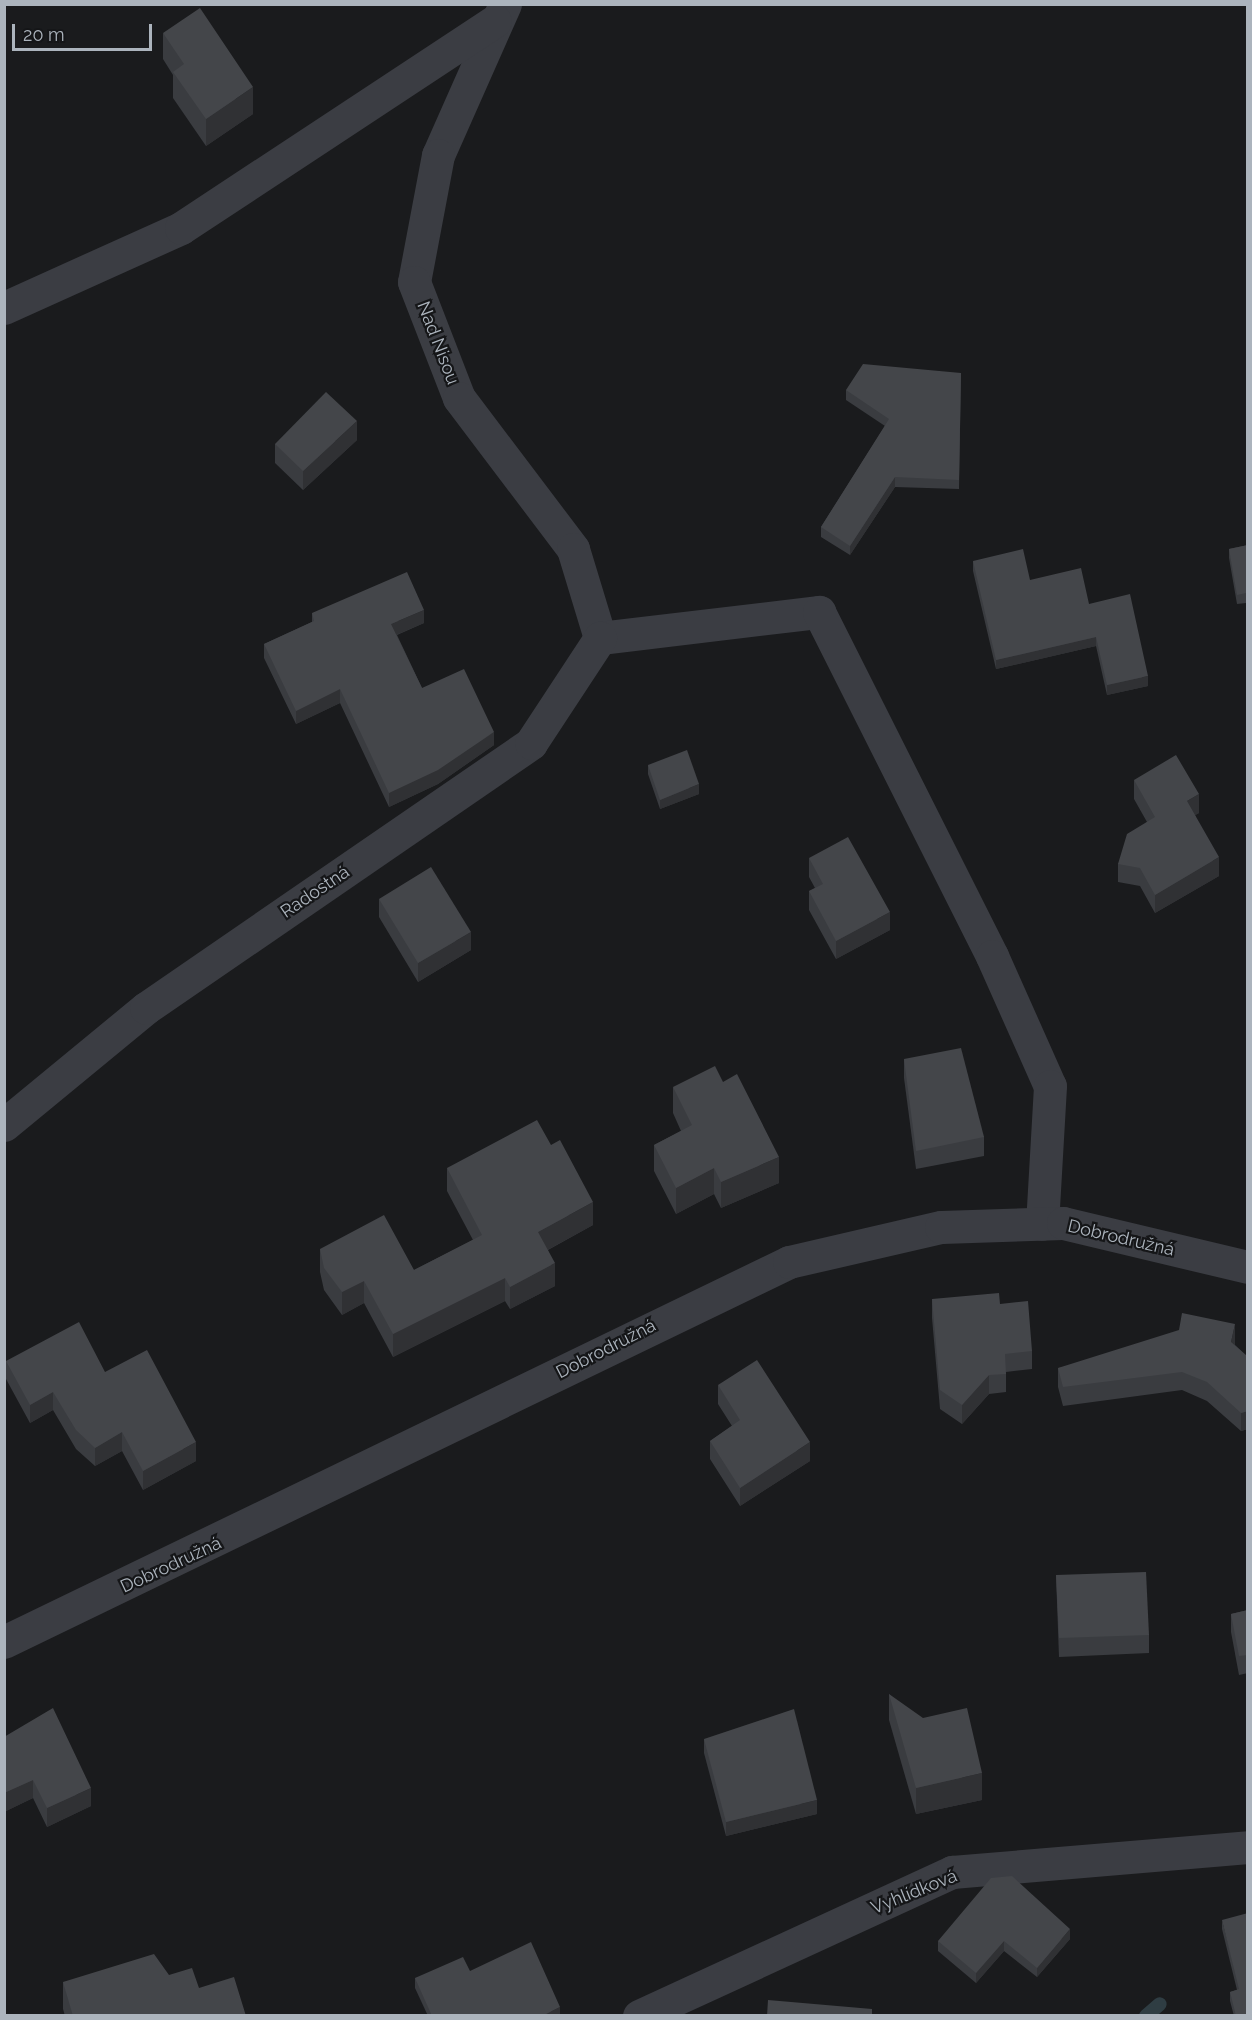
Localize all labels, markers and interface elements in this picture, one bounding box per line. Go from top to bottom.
scale bar [15,12,154,50]
text: 20 m [23,24,65,45]
street label: Nad Nisou [412,298,464,388]
street label: Radostná [276,861,354,923]
street label: Dobrodružná [1066,1215,1176,1261]
street label: Dobrodružná [553,1315,659,1383]
street label: Dobrodružná [117,1532,225,1598]
street label: Vyhlídková [868,1865,960,1919]

